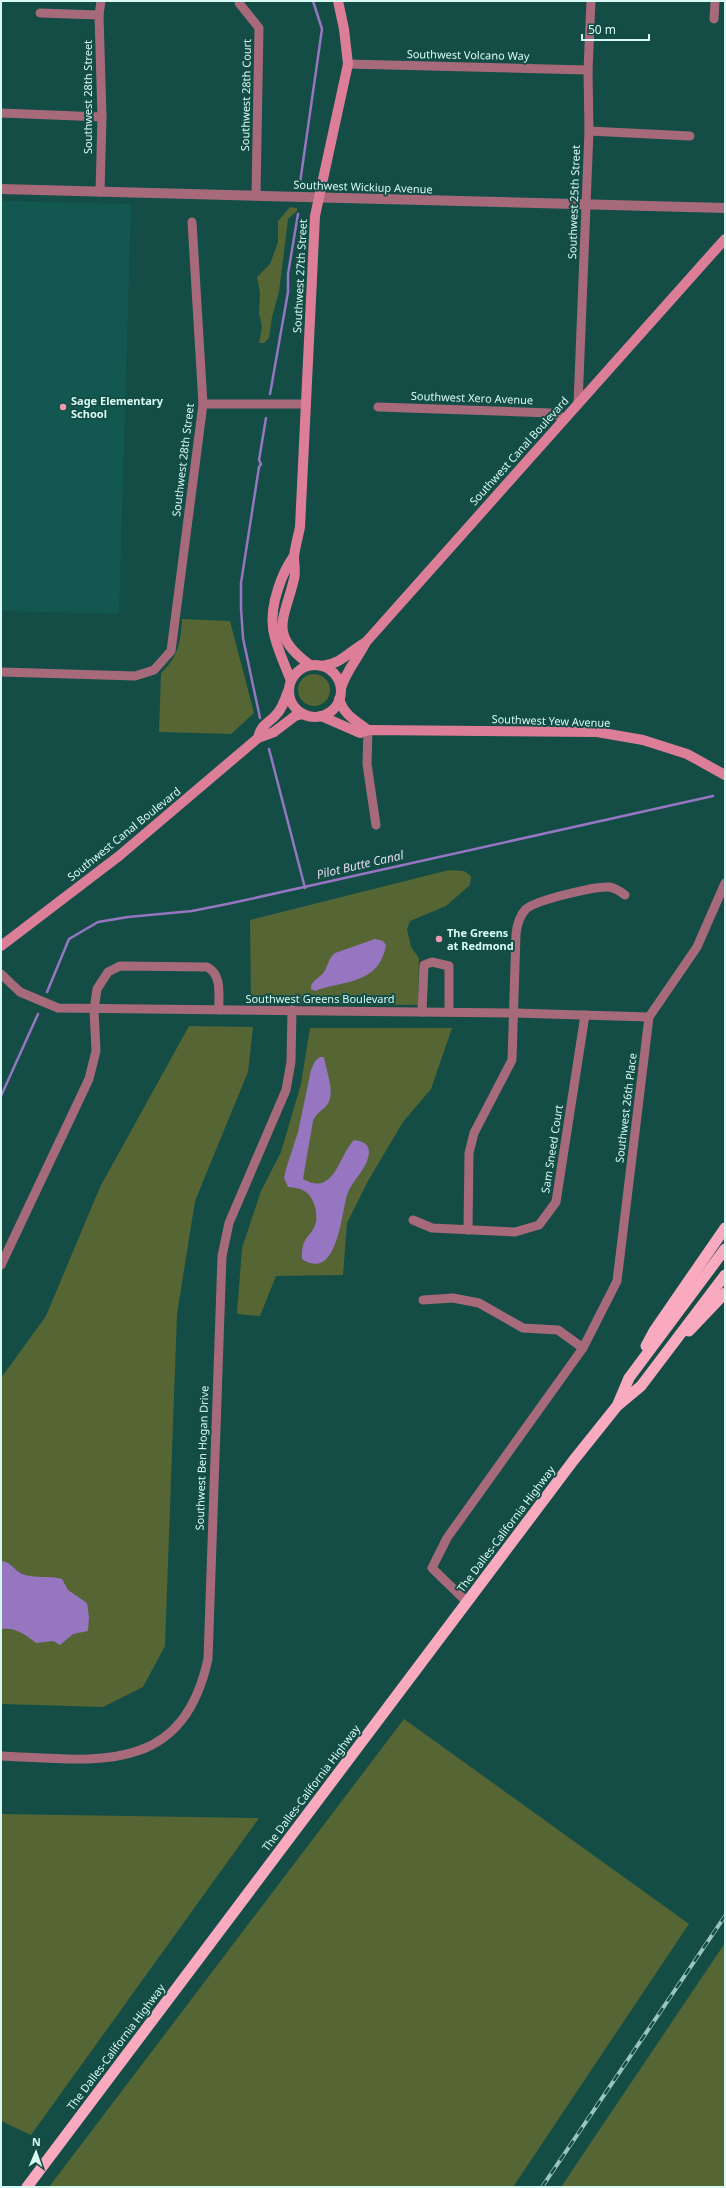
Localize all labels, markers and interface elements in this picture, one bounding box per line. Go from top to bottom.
scale bar [582,16,649,42]
text: 50 m [588,21,616,38]
street label: Southwest 28th Court [237,39,254,151]
street label: Southwest 28th Street [80,40,95,154]
street label: Southwest Volcano Way [407,46,530,63]
street label: Southwest 25th Street [564,145,583,259]
street label: Southwest Wickiup Avenue [293,177,433,196]
street label: Southwest 27th Street [289,219,310,333]
street label: Southwest Xero Avenue [411,388,533,407]
place label: Sage Elementary School [71,393,164,421]
street label: Southwest Canal Boulevard [466,393,571,508]
marker: Sage Elementary School [58,402,68,412]
street label: Southwest 28th Street [168,402,197,517]
street label: Southwest Yew Avenue [491,711,611,730]
street label: Southwest Canal Boulevard [64,783,183,884]
water label: Pilot Butte Canal [315,846,406,883]
place label: The Greens at Redmond [447,925,514,953]
marker: The Greens at Redmond [434,934,444,944]
street label: Southwest Greens Boulevard [245,991,395,1006]
street label: Southwest 26th Place [611,1052,640,1164]
street label: Sam Sneed Court [537,1104,566,1194]
street label: Southwest Ben Hogan Drive [191,1385,212,1531]
street label: The Dalles-California Highway [453,1462,558,1595]
street label: The Dalles-California Highway [258,1721,363,1854]
street label: The Dalles-California Highway [63,1980,168,2113]
north arrow [16,2132,56,2172]
text: N [32,2134,41,2149]

